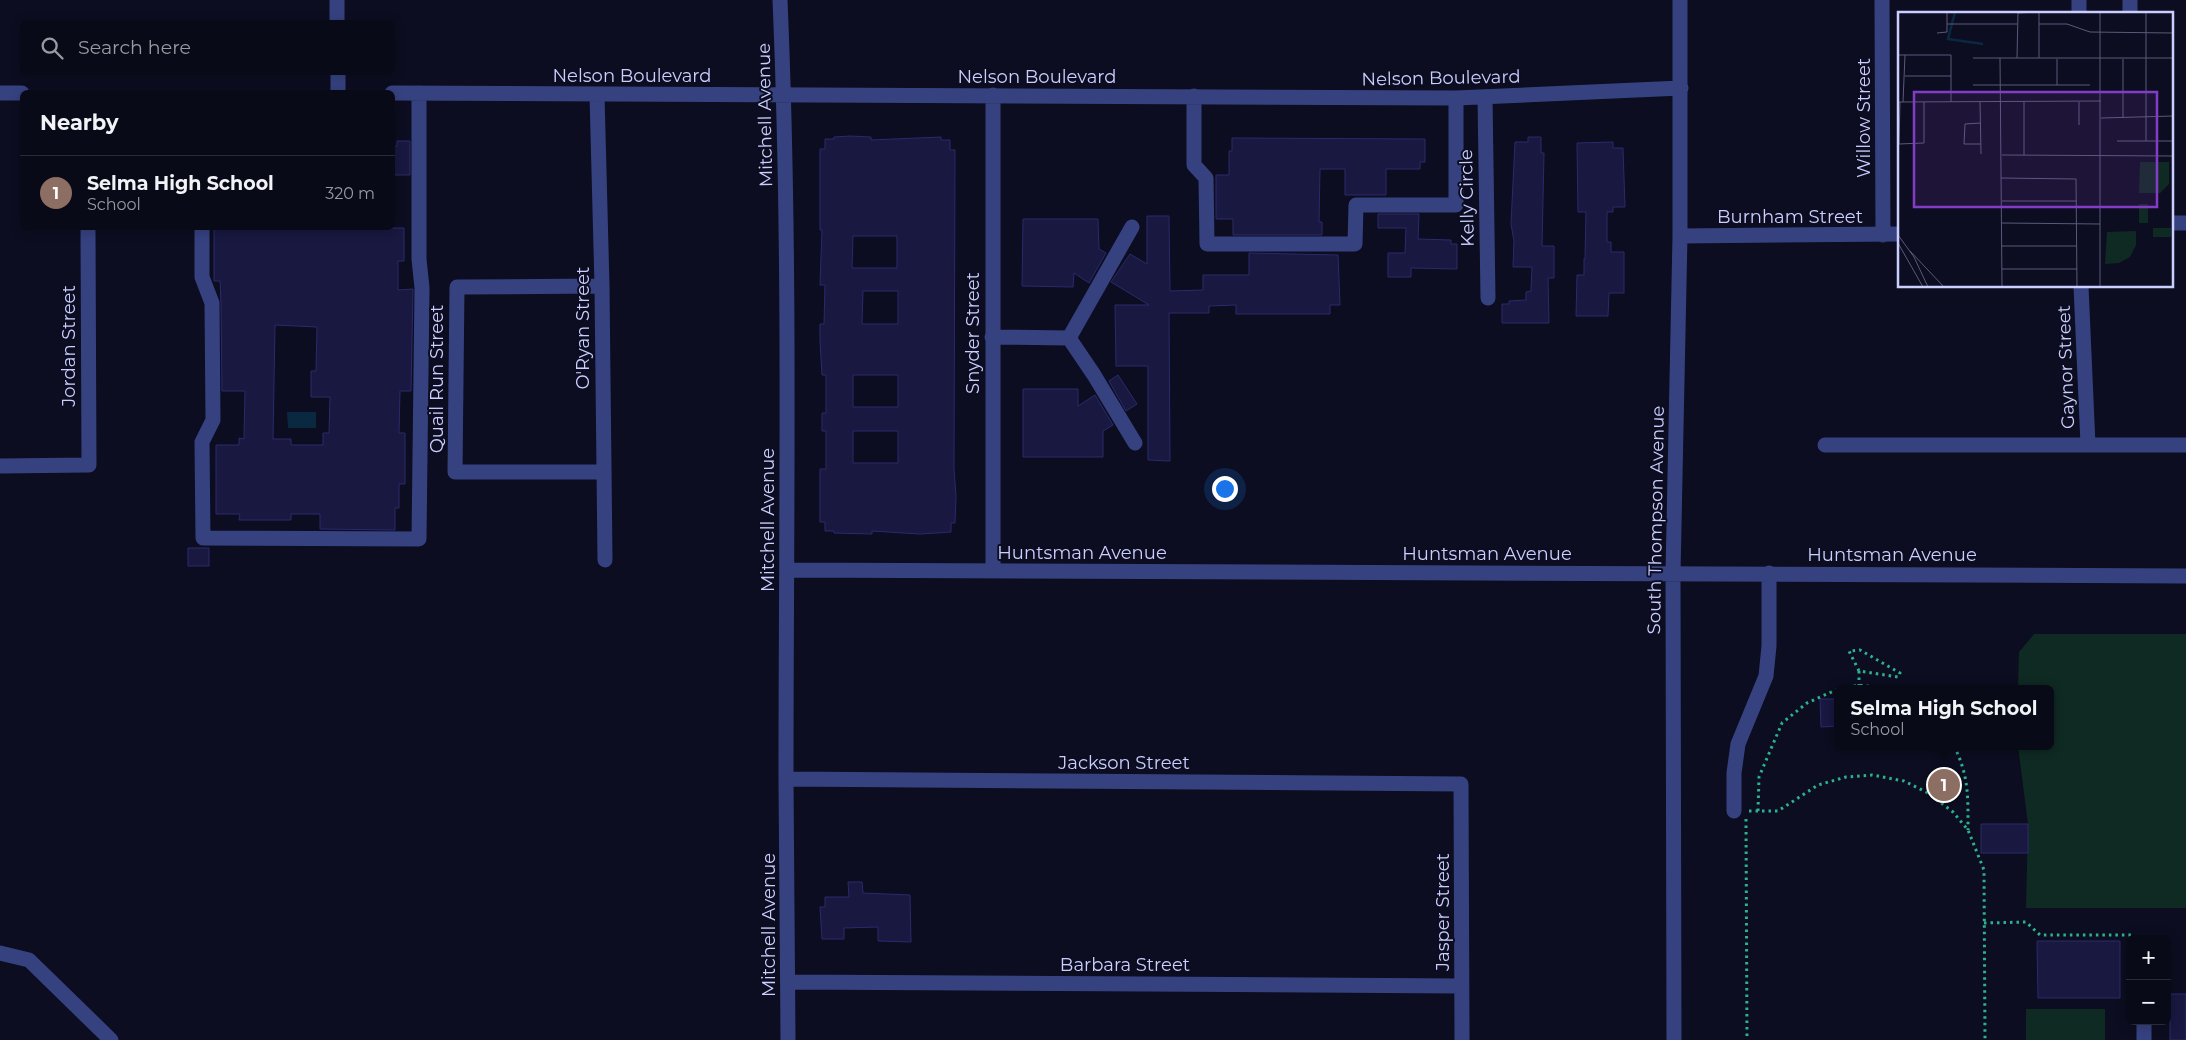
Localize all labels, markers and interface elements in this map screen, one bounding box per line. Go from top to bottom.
inset map [1898,12,2174,288]
search box [20,20,395,75]
icon: search [38,34,66,62]
text: Search here [78,36,191,59]
street label: Mitchell Avenue [753,43,777,187]
street label: Willow Street [1853,58,1875,178]
street label: Nelson Boulevard [552,65,712,87]
street label: Nelson Boulevard [957,66,1117,88]
street label: Nelson Boulevard [1361,66,1521,90]
text: Nearby [40,110,119,135]
street label: Kelly Circle [1455,149,1479,247]
text: Selma High School [87,172,274,195]
text: 1 [53,184,59,203]
text: 320 m [325,184,375,203]
text: School [87,195,141,214]
street label: Burnham Street [1717,206,1863,228]
street label: O'Ryan Street [572,267,594,389]
street label: Snyder Street [962,272,984,394]
street label: Jordan Street [58,285,80,408]
street label: Quail Run Street [426,305,448,453]
street label: Gaynor Street [2053,305,2079,429]
street label: South Thompson Avenue [1643,405,1669,634]
street label: Mitchell Avenue [757,448,779,592]
your location [1212,476,1238,502]
street label: Huntsman Avenue [997,542,1167,564]
street label: Huntsman Avenue [1402,543,1572,565]
street label: Huntsman Avenue [1807,544,1977,566]
popup [1834,685,2054,750]
text: Selma High School [1851,697,2037,720]
text: School [1851,720,1905,739]
street label: Jackson Street [1057,752,1190,774]
pin: 1 [1928,766,1960,804]
street label: Mitchell Avenue [758,853,780,997]
street label: Jasper Street [1432,853,1454,972]
map controls [2126,935,2171,1025]
button: + [2126,935,2171,980]
street label: Barbara Street [1060,954,1190,976]
button: − [2126,980,2171,1025]

